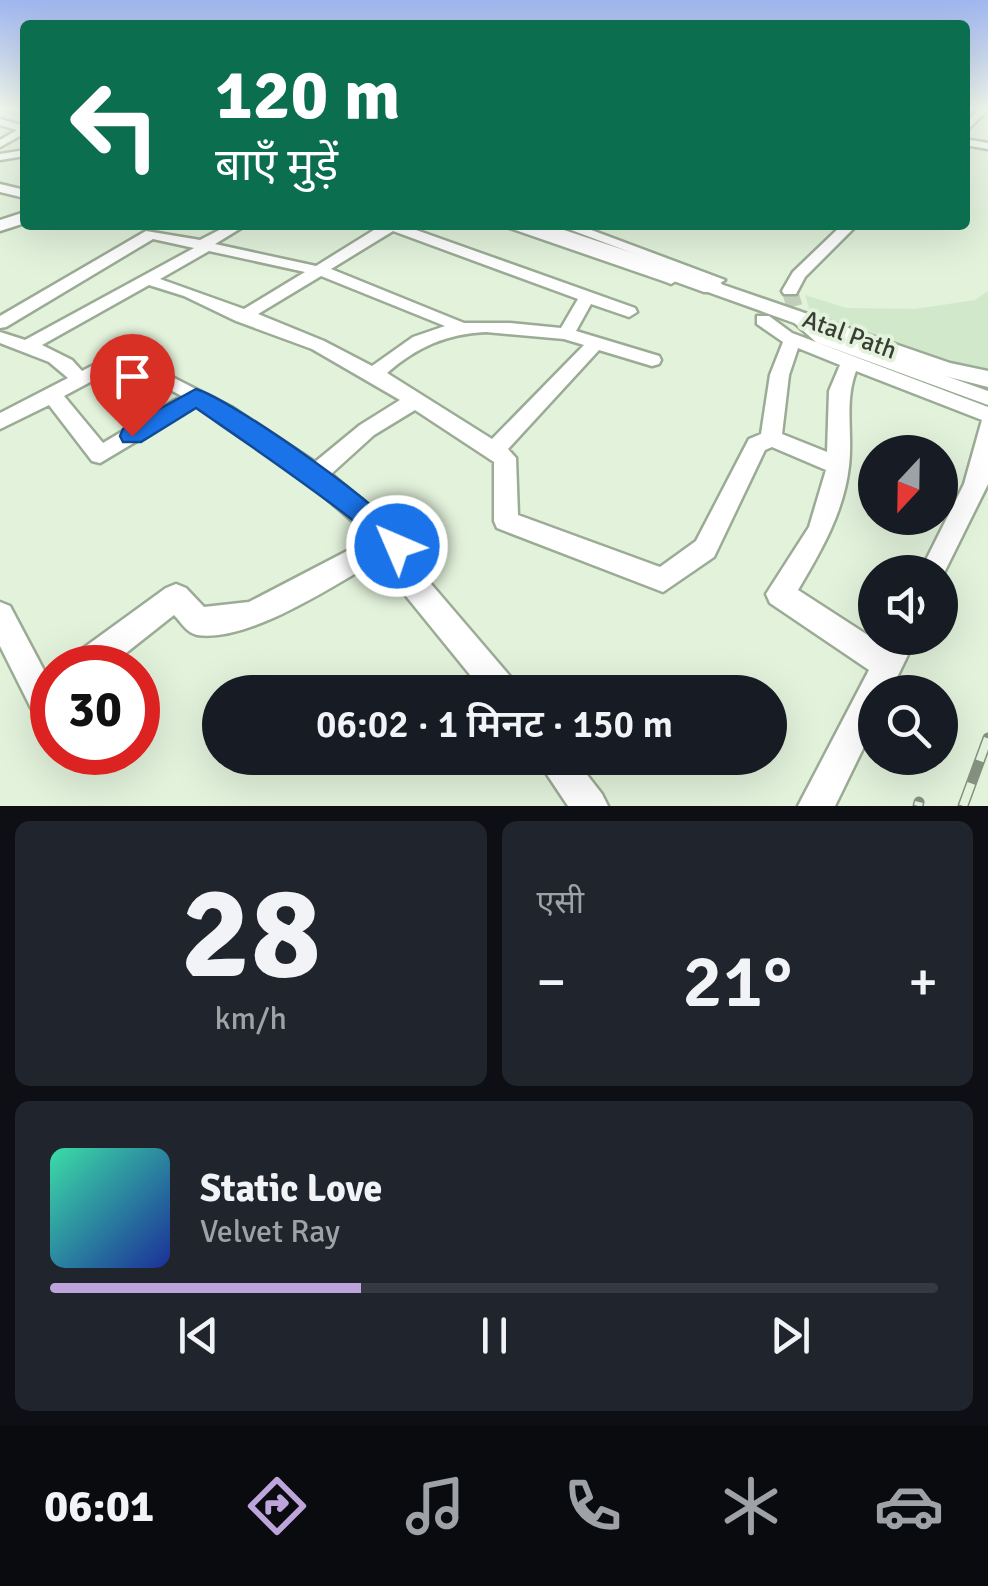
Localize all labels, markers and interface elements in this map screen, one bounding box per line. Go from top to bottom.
text: 120 m [215,52,400,138]
icon: left [50,60,180,190]
text: बाएँ मुड़ें [215,138,338,193]
street label: Atal Path [799,303,901,366]
pin [90,334,175,437]
icon: arrive [105,349,160,404]
north arrow [858,435,958,535]
map controls [858,435,958,775]
position arrow [345,494,449,598]
button: sound [858,555,958,655]
speed limit sign: 30 [30,645,160,775]
button: search [858,675,958,775]
text: 06:02 · 1 मिनट · 150 m [316,701,673,748]
text: 28 [181,854,321,1014]
text: एसी [537,883,584,922]
text: 21° [682,935,792,1028]
text: − [537,948,566,1016]
text: + [908,948,938,1016]
text: km/h [215,999,287,1038]
text: Static Love [200,1165,382,1212]
text: Velvet Ray [200,1212,340,1251]
icon: previous [171,1308,226,1363]
icon: pause [467,1308,522,1363]
icon: next [763,1308,818,1363]
icon: directions [242,1471,312,1541]
icon: music [400,1471,470,1541]
icon: phone [558,1471,628,1541]
icon: climate [716,1471,786,1541]
icon: car [874,1471,944,1541]
text: 06:01 [44,1479,154,1534]

